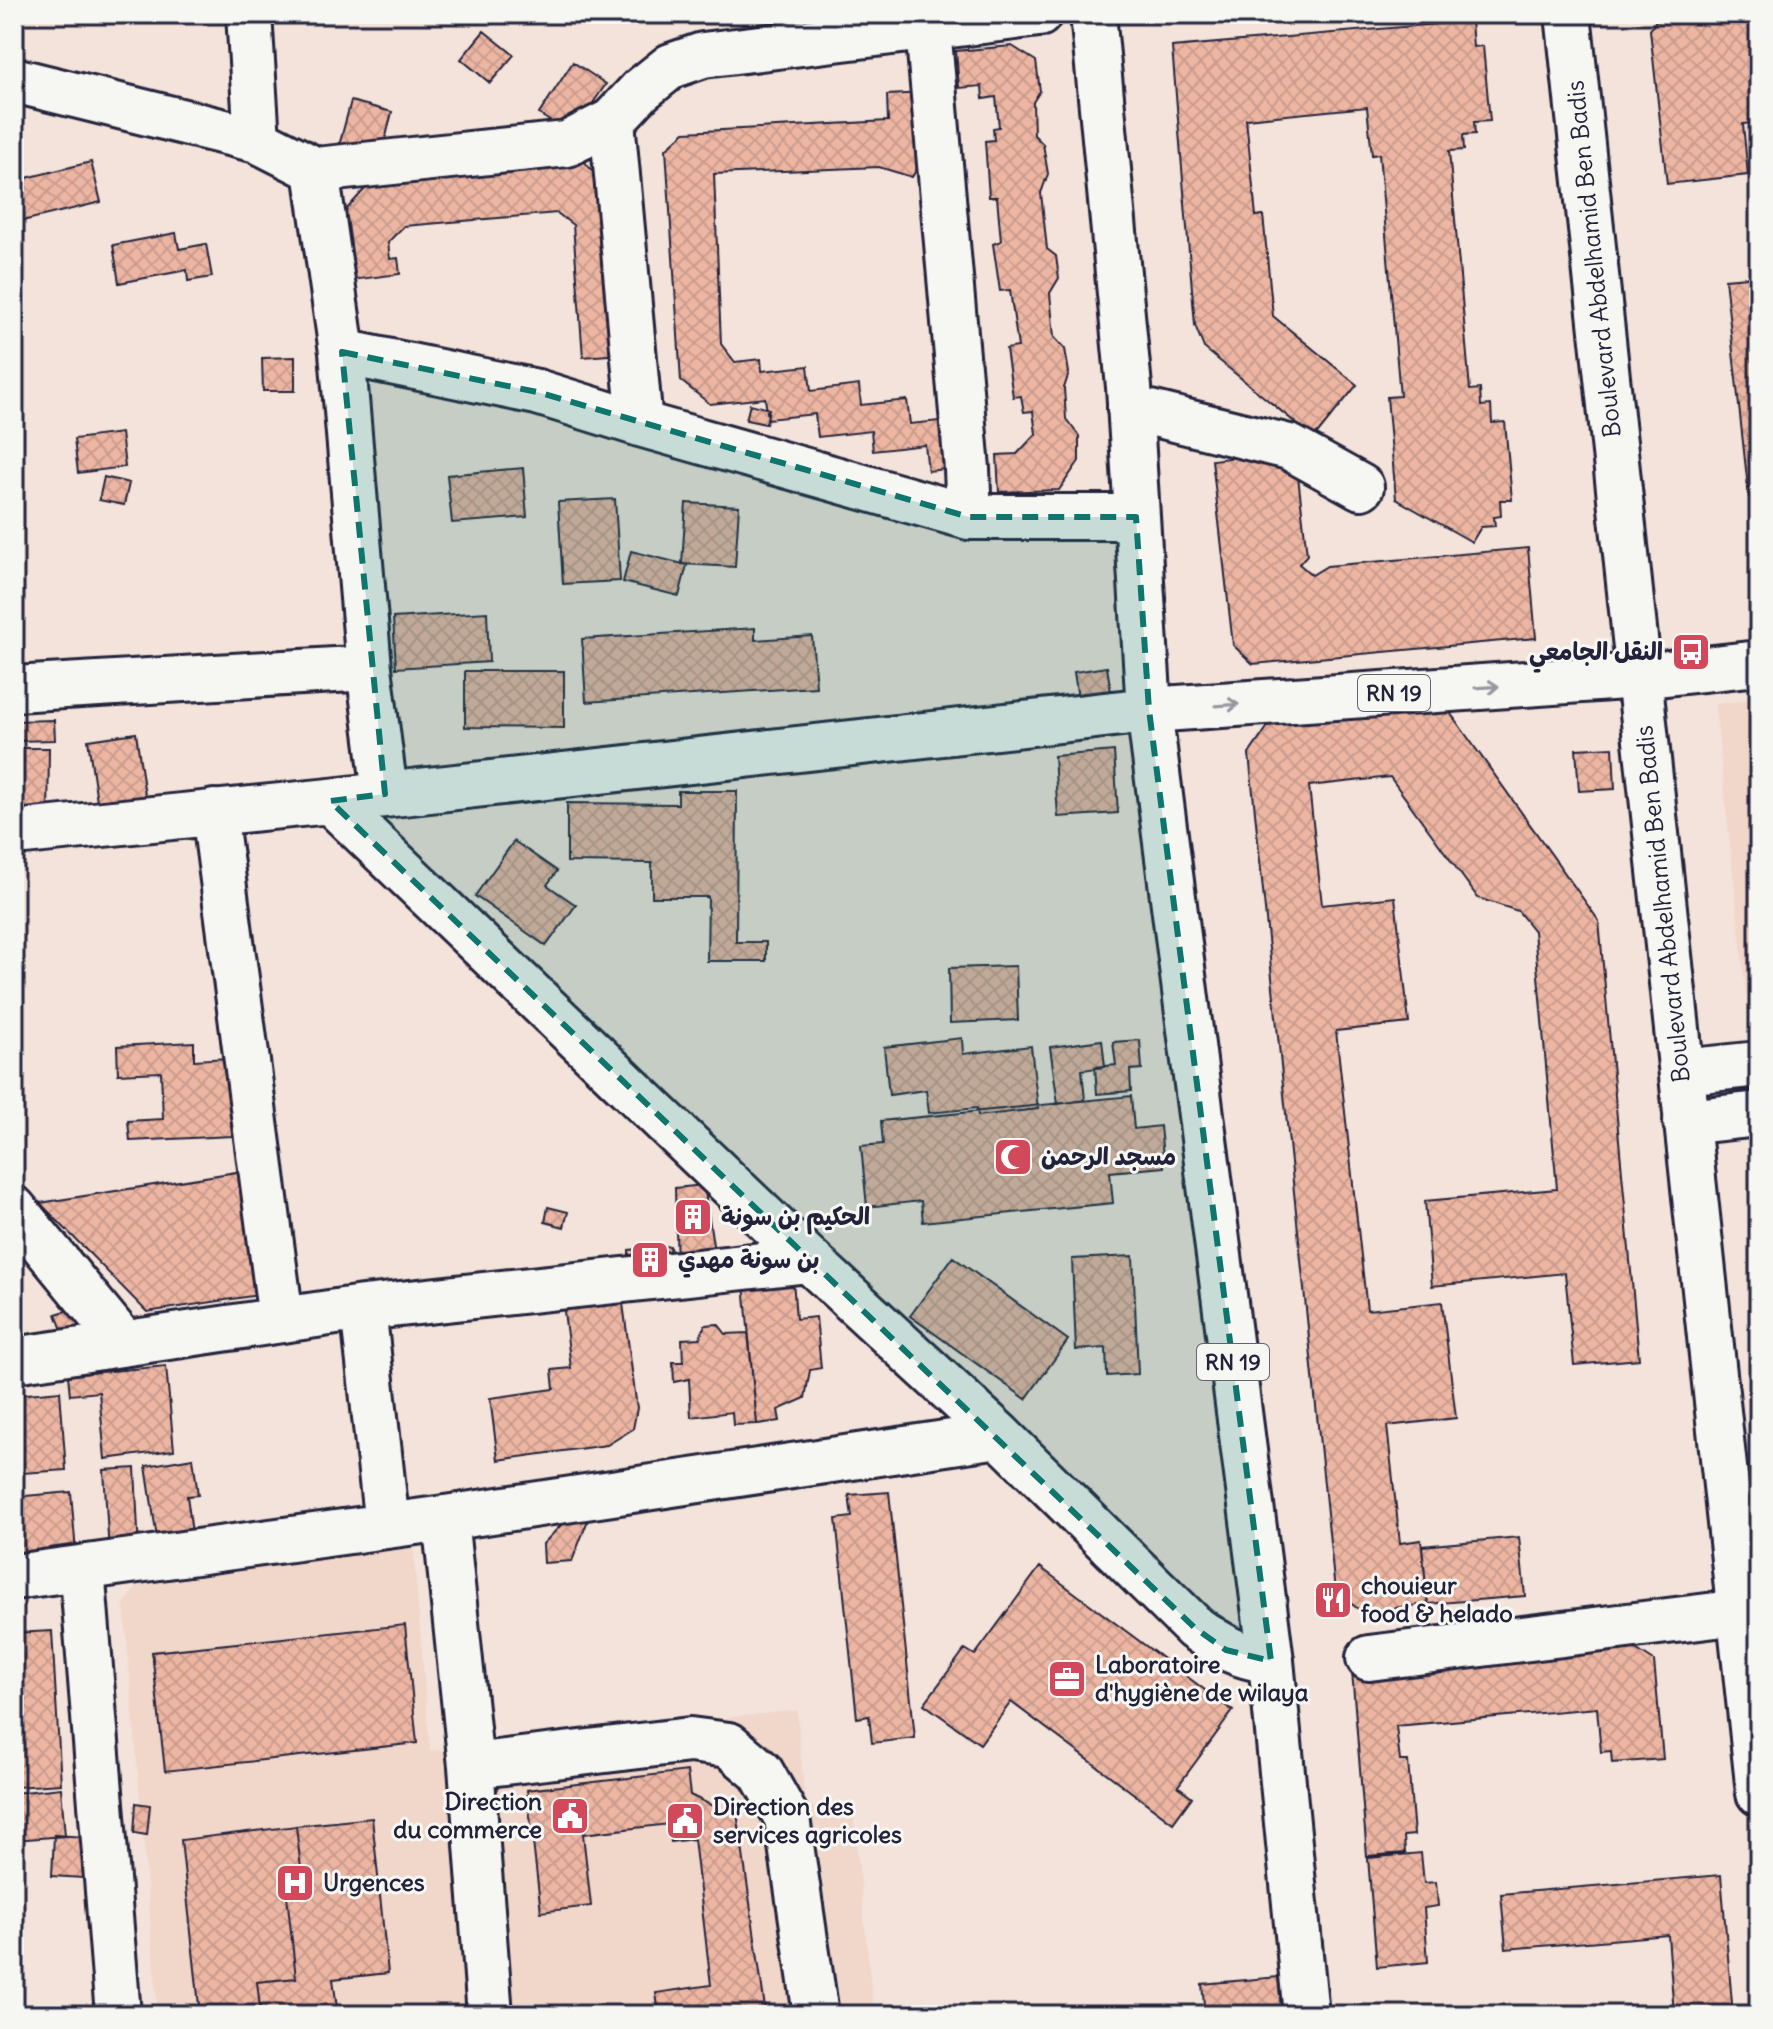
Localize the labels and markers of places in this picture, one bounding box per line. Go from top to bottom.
bus stop icon: النقل الجامعي [1670,631,1712,673]
place label: النقل الجامعي [1529,636,1663,673]
mosque icon: مسجد الرحمن [992,1136,1034,1178]
place label: مسجد الرحمن [1041,1141,1176,1171]
building icon: الحكيم بن سونة [672,1196,714,1238]
place label: الحكيم بن سونة [721,1201,870,1235]
building icon: بن سونة مهدي [629,1239,671,1281]
place label: بن سونة مهدي [678,1244,820,1278]
place label: chouieur food & helado [1361,1570,1513,1628]
restaurant icon: chouieur food & helado [1312,1579,1354,1621]
place label: Laboratoire d'hygiène de wilaya [1095,1649,1309,1707]
office icon: Laboratoire d'hygiène de wilaya [1046,1658,1088,1700]
place label: Direction du commerce [393,1786,542,1844]
place label: Direction des services agricoles [713,1791,902,1849]
public building icon: Direction du commerce [549,1795,591,1837]
public building icon: Direction des services agricoles [664,1800,706,1842]
hospital icon: Urgences [274,1862,316,1904]
place label: Urgences [323,1867,425,1897]

